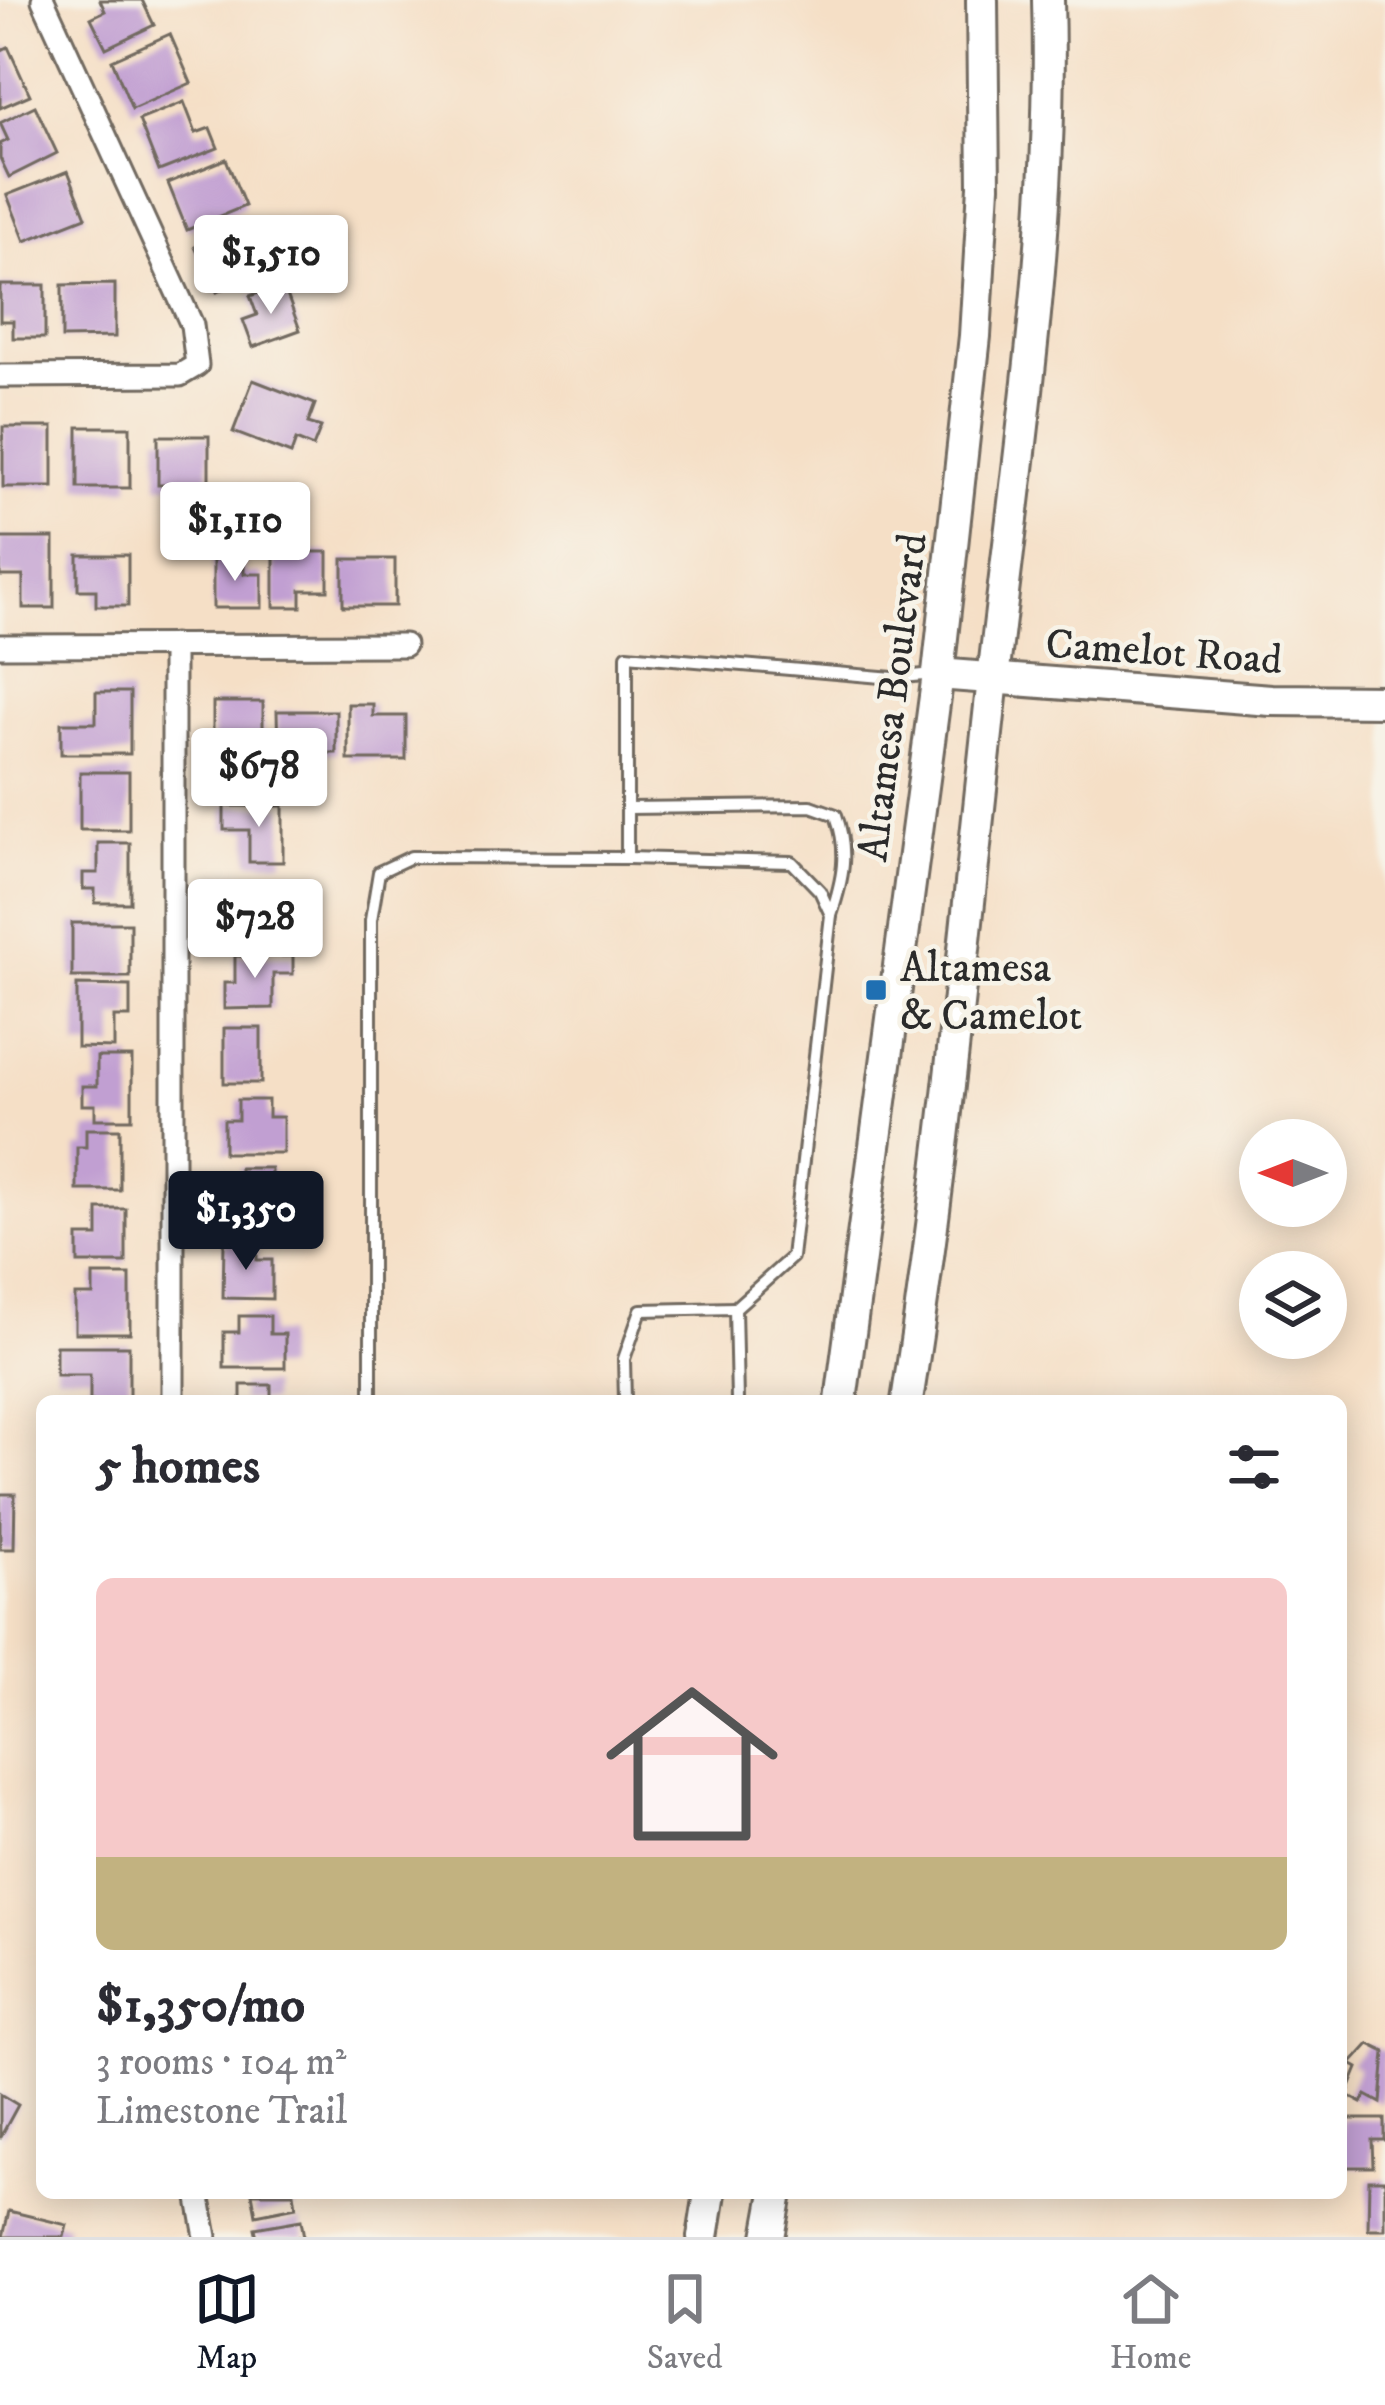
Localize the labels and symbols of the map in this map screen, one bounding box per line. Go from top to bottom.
pin: $1,510 [173,215,369,317]
pin: $1,110 [137,482,333,584]
street label: Altamesa Boulevard [848,530,940,864]
street label: Camelot Road [1044,619,1284,687]
pin: $678 [188,728,330,830]
pin: $728 [184,879,326,981]
place label: Altamesa & Camelot [900,943,1082,1043]
marker: Altamesa & Camelot [863,977,889,1003]
north arrow [1239,1119,1347,1227]
pin: $1,350 [148,1171,344,1273]

